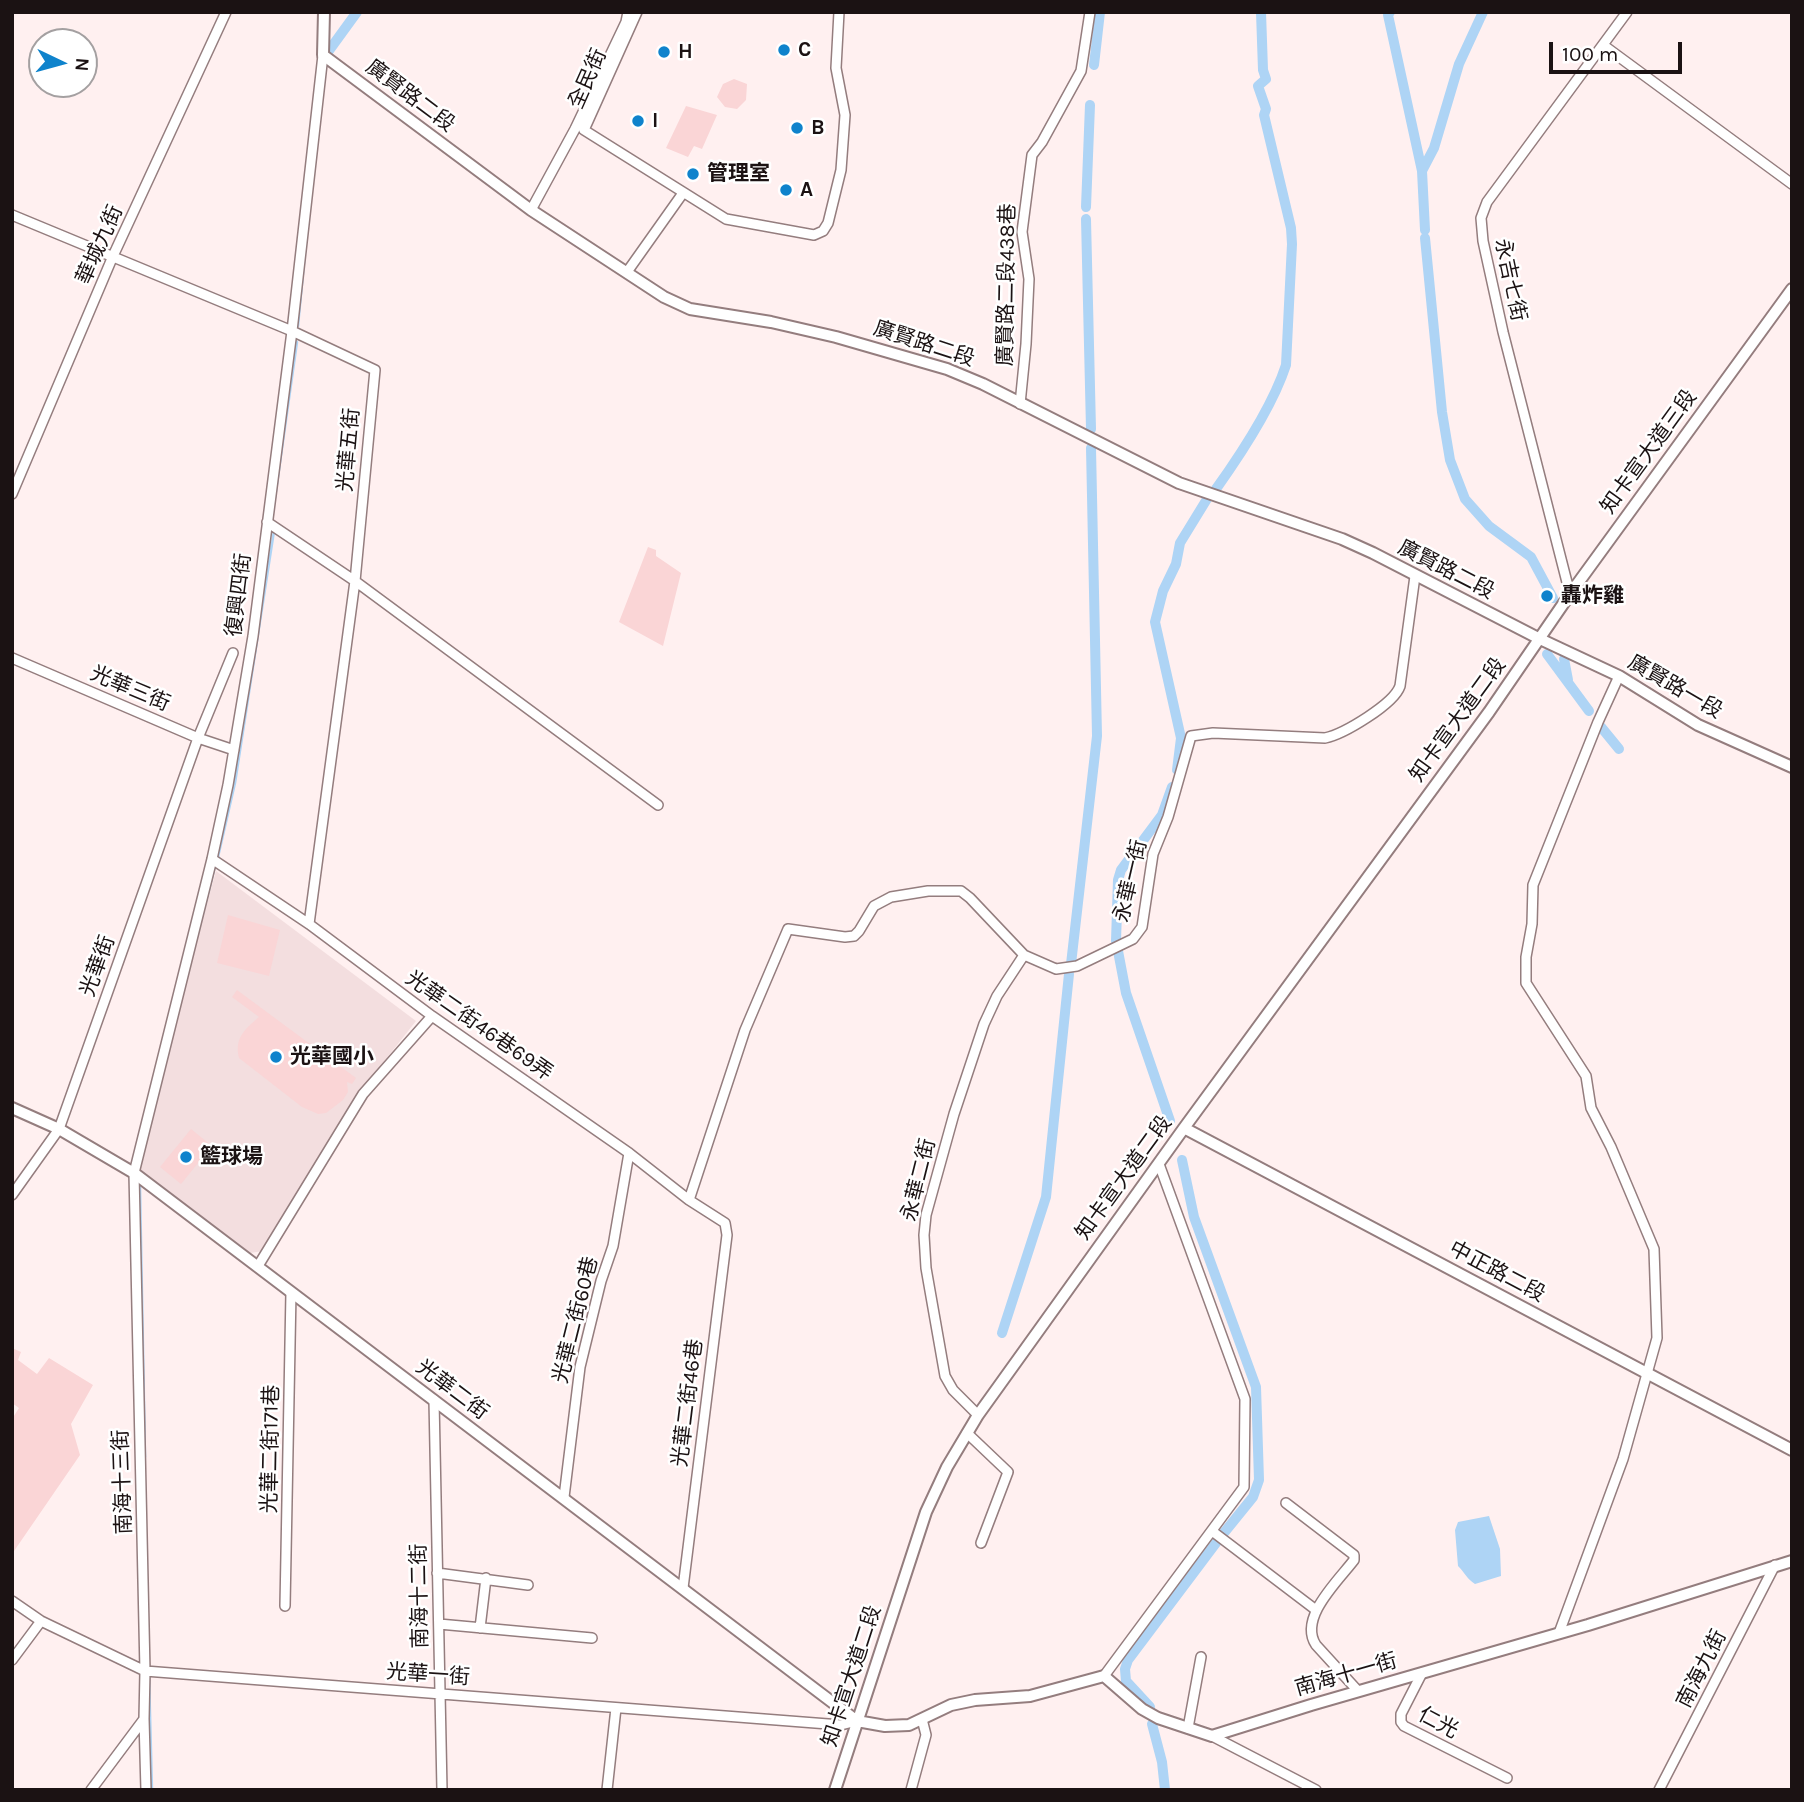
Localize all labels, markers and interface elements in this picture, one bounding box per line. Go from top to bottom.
north arrow [28,28,98,98]
scale bar [1552,28,1685,72]
place label: C [798,37,811,63]
place label: H [678,39,693,65]
marker: C [776,42,792,58]
text: 100 m [1562,42,1619,66]
marker: H [656,44,672,60]
street label: 全民街 [564,45,612,113]
street label: 廣賢路二段 [360,54,460,138]
text: N [70,57,93,72]
place label: I [652,108,658,134]
marker: I [630,113,646,129]
place label: B [811,115,825,141]
marker: B [789,120,805,136]
place label: 管理室 [707,161,770,187]
marker: 管理室 [685,166,701,182]
place label: A [800,177,813,203]
marker: A [778,182,794,198]
street label: 華城九街 [71,202,129,288]
street label: 廣賢路二段438巷 [993,203,1021,367]
street label: 永吉七街 [1489,236,1531,324]
street label: 廣賢路二段 [870,316,978,372]
street label: 知卡宣大道三段 [1596,385,1702,519]
street label: 光華五街 [333,407,365,493]
street label: 廣賢路二段 [1394,535,1498,605]
street label: 復興四街 [221,552,257,638]
place label: 轟炸雞 [1561,583,1624,609]
marker: 轟炸雞 [1539,588,1555,604]
street label: 廣賢路一段 [1623,650,1727,724]
street label: 知卡宣大道二段 [1405,653,1511,787]
street label: 光華三街 [86,661,174,717]
street label: 永華一街 [1109,837,1153,925]
street label: 光華街 [75,932,121,1000]
street label: 光華二街46巷69弄 [401,966,557,1086]
place label: 光華國小 [290,1044,374,1070]
marker: 光華國小 [268,1049,284,1065]
street label: 知卡宣大道二段 [1071,1111,1177,1245]
street label: 永華二街 [897,1136,941,1224]
place label: 籃球場 [200,1144,263,1170]
marker: 籃球場 [178,1149,194,1165]
street label: 中正路二段 [1445,1236,1549,1308]
street label: 光華二街60巷 [548,1254,604,1386]
street label: 光華二街46巷 [668,1338,708,1468]
street label: 光華二街 [411,1355,493,1425]
street label: 光華二街171巷 [257,1384,285,1514]
street label: 南海十三街 [109,1429,137,1535]
street label: 南海十二街 [406,1543,434,1649]
street label: 知卡宣大道二段 [817,1602,887,1750]
street label: 南海九街 [1672,1626,1732,1712]
street label: 南海十一街 [1292,1648,1400,1702]
street label: 光華一街 [385,1660,471,1690]
street label: 仁光 [1414,1702,1462,1744]

